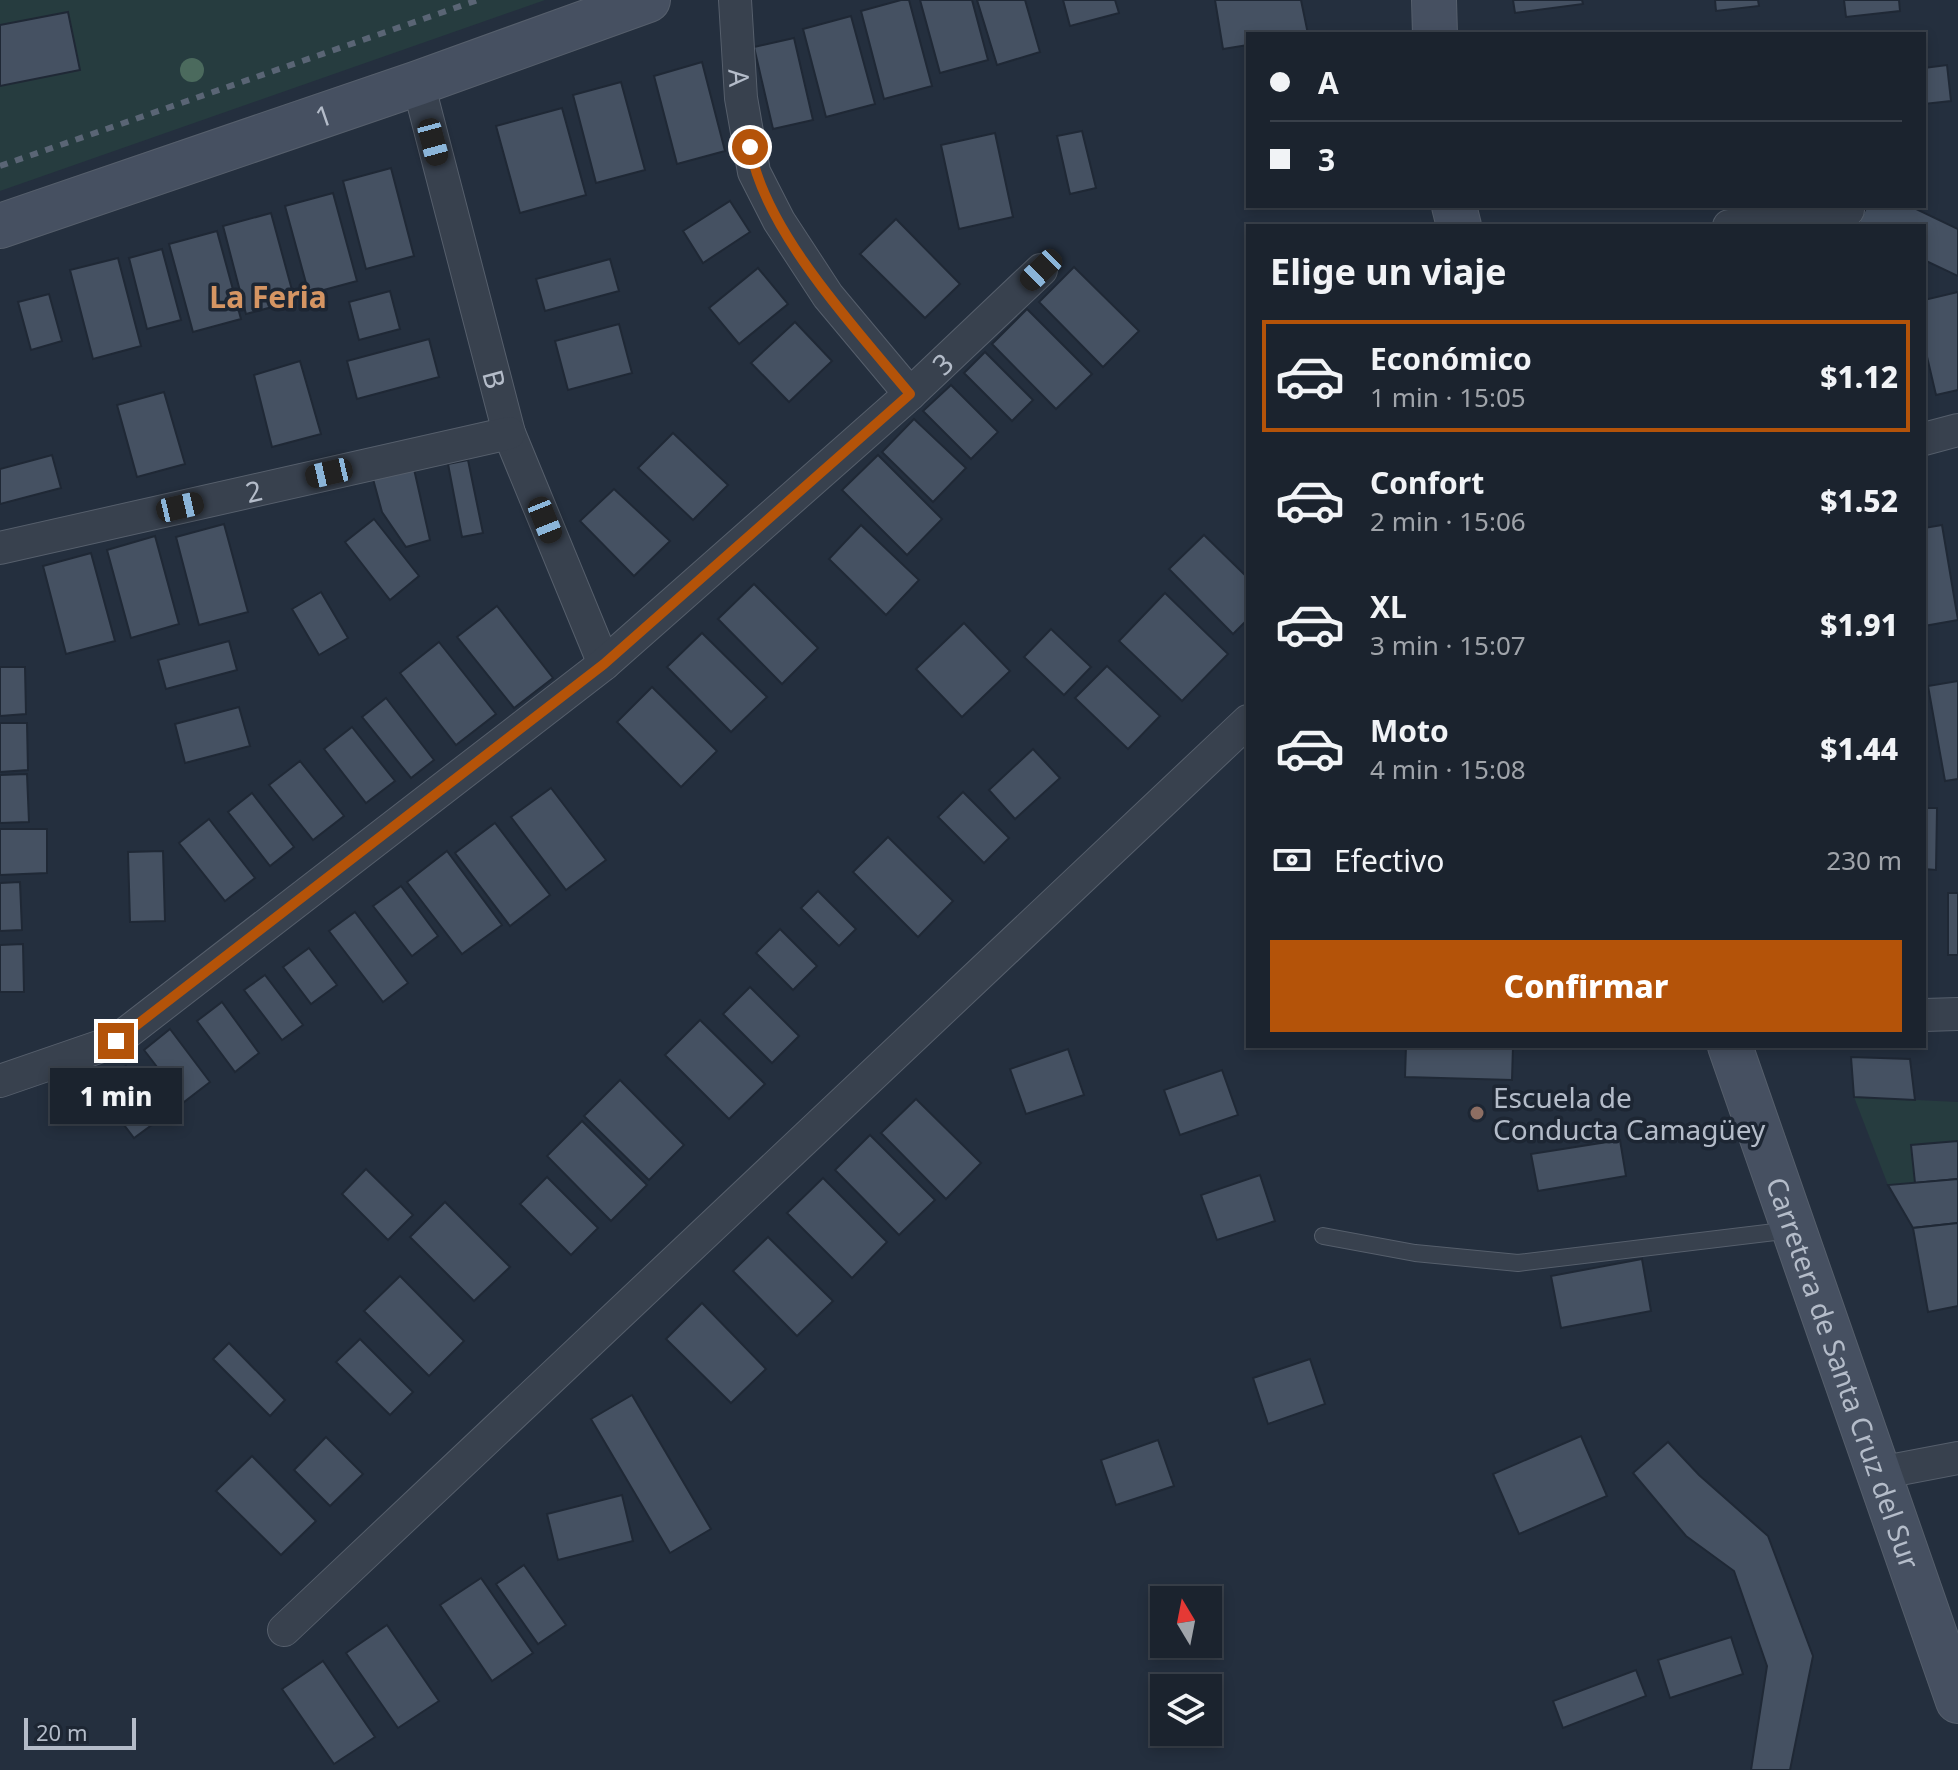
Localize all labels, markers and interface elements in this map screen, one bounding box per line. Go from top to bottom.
text: A [1318,62,1339,103]
street label: A [720,68,759,88]
street label: 1 [310,95,337,136]
car [415,116,451,168]
route start [732,129,768,165]
text: 3 [1318,139,1335,180]
car [1015,245,1067,295]
text: Elige un viaje [1270,247,1507,296]
district label: La Feria [209,276,327,317]
text: Económico [1370,338,1532,379]
icon: car [1274,340,1346,412]
street label: 3 [923,344,961,383]
text: $1.12 [1820,356,1898,397]
street label: B [474,366,516,393]
text: 1 min · 15:05 [1370,379,1526,415]
car [303,456,355,490]
text: Confort [1370,462,1484,503]
icon: car [1274,464,1346,536]
street label: 2 [242,470,266,511]
text: $1.52 [1820,480,1898,521]
car [154,490,206,524]
car [525,493,565,547]
text: 2 min · 15:06 [1370,503,1526,539]
text: XL [1370,586,1407,627]
icon: car [1274,588,1346,660]
text: $1.91 [1820,604,1898,645]
text: 3 min · 15:07 [1370,627,1526,663]
text: Moto [1370,710,1449,751]
icon: car [1274,712,1346,784]
text: $1.44 [1820,728,1898,769]
text: 4 min · 15:08 [1370,751,1526,787]
icon: cash [1270,838,1314,882]
text: Efectivo [1334,840,1444,881]
text: 230 m [1826,842,1902,878]
button: Confirmar [1270,940,1902,1032]
route end [98,1023,134,1059]
callout: 1 min [50,1069,182,1125]
text: 1 min [80,1078,152,1114]
place label: Escuela de Conducta Camagüey [1493,1078,1766,1148]
marker: Escuela de Conducta Camagüey [1468,1104,1486,1122]
street label: Carretera de Santa Cruz del Sur [1758,1172,1930,1574]
north arrow [1150,1586,1222,1658]
map controls [1150,1586,1222,1746]
button: layers [1150,1674,1222,1746]
scale bar [24,1714,136,1750]
text: 20 m [36,1717,87,1747]

